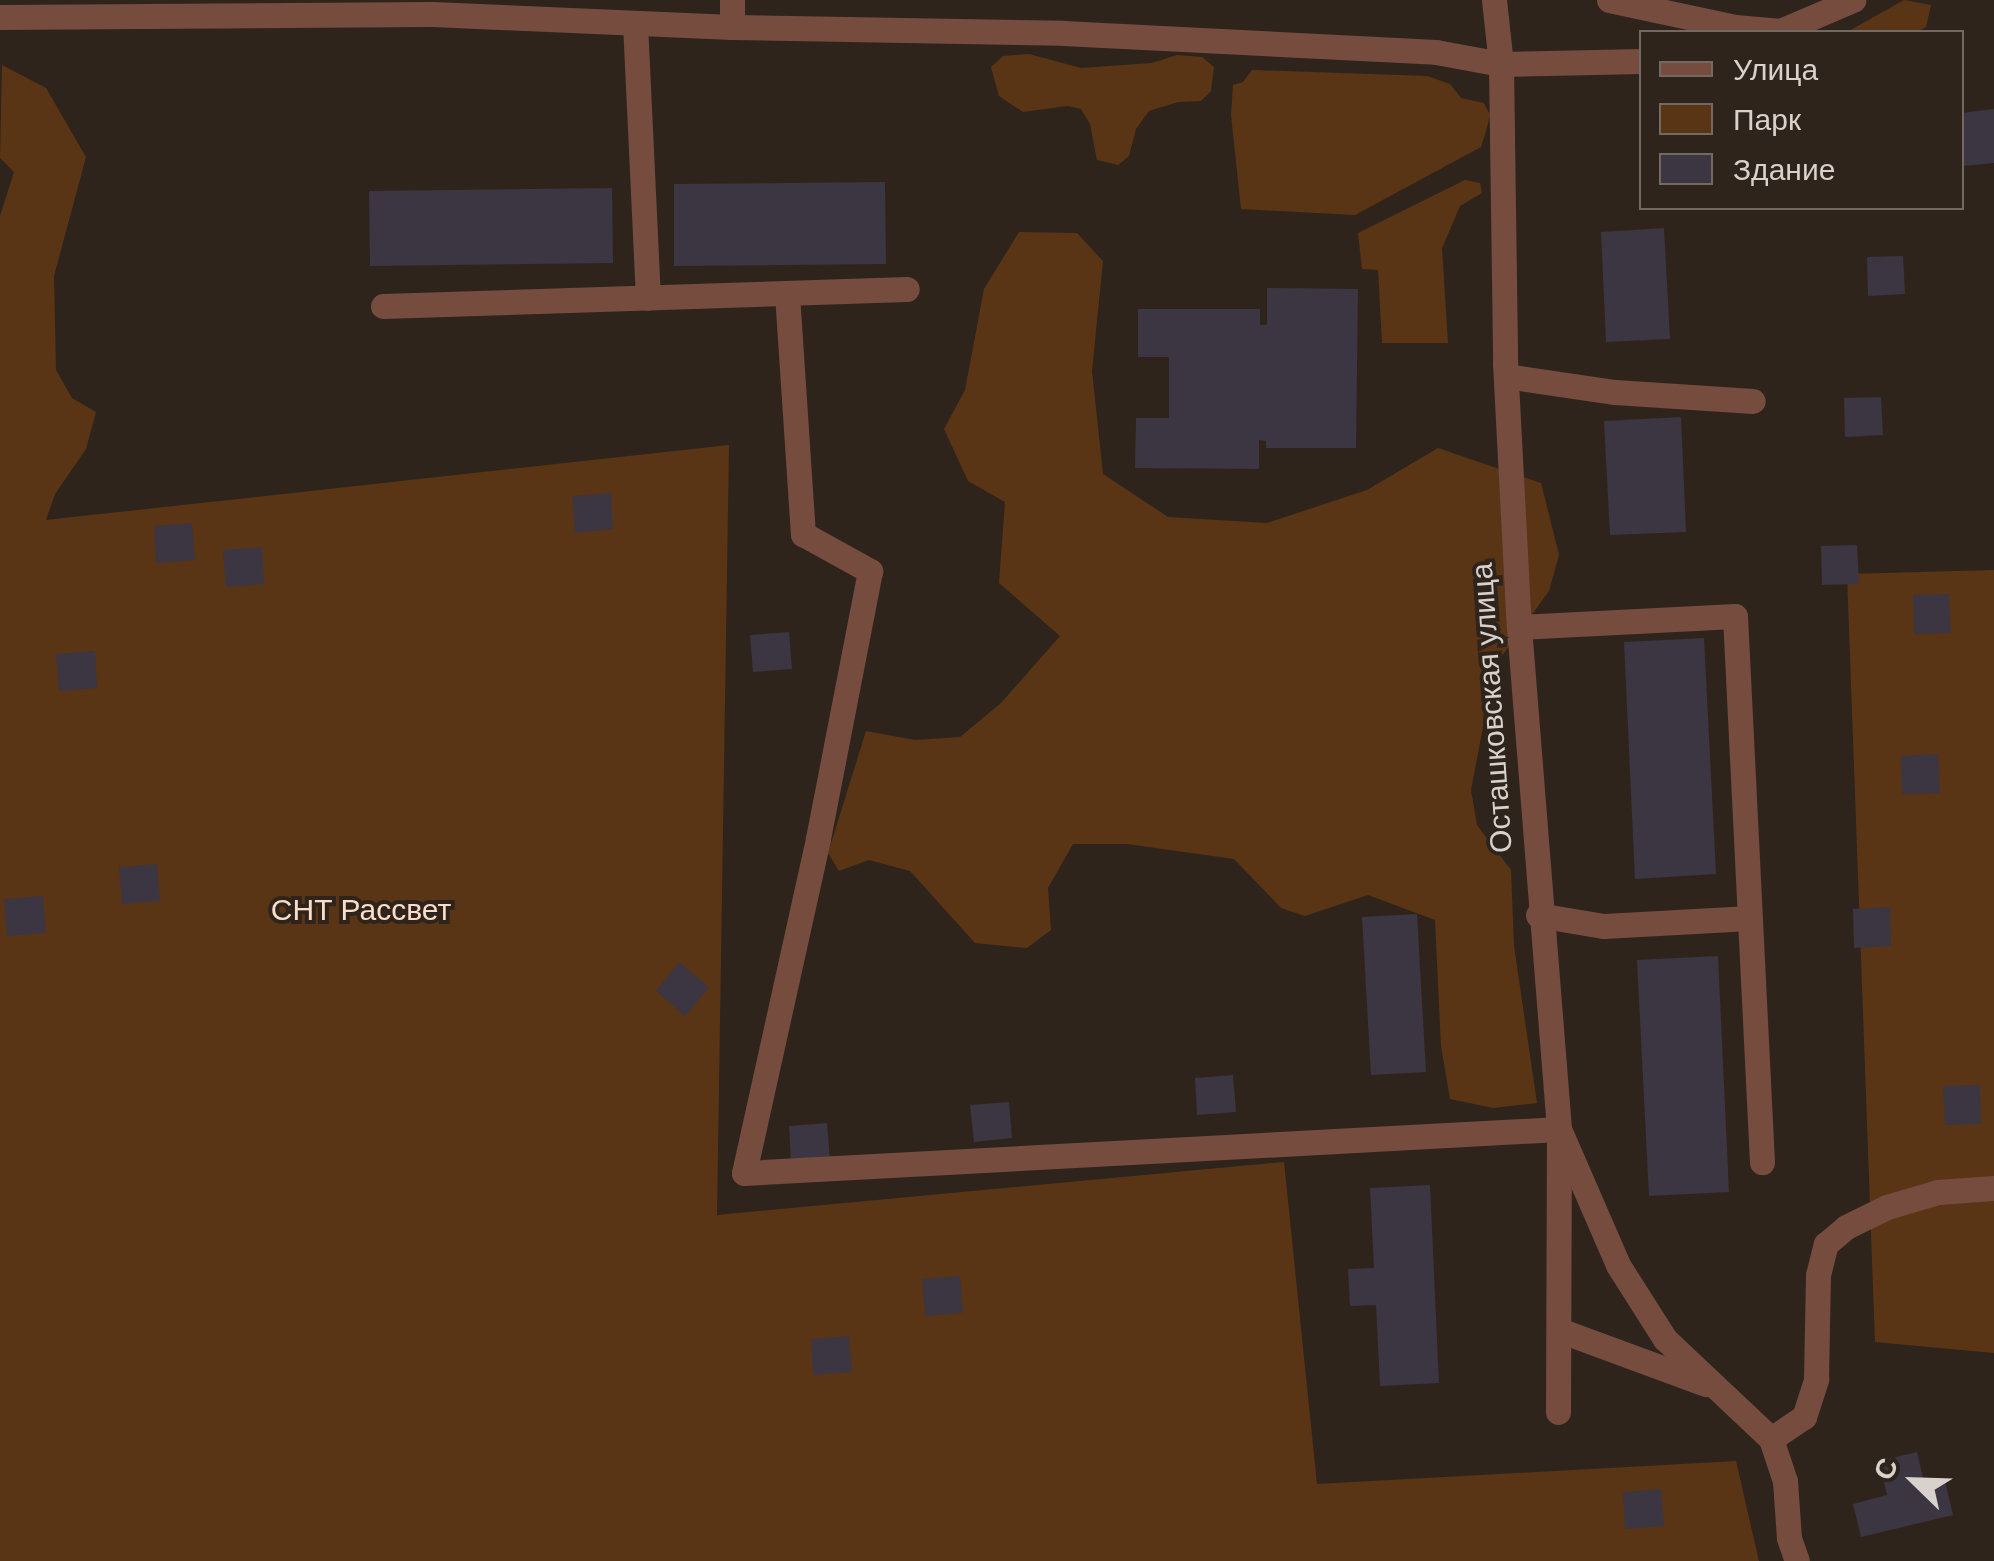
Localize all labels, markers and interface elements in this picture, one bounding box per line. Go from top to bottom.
legend [1639,30,1964,210]
text: Улица [1733,50,1818,89]
text: Парк [1733,100,1801,139]
text: Здание [1733,150,1835,189]
street label: Осташковская улица [1464,562,1520,854]
park label: СНТ Рассвет [271,892,451,928]
north arrow [1864,1431,1964,1531]
text: С [1865,1453,1907,1486]

